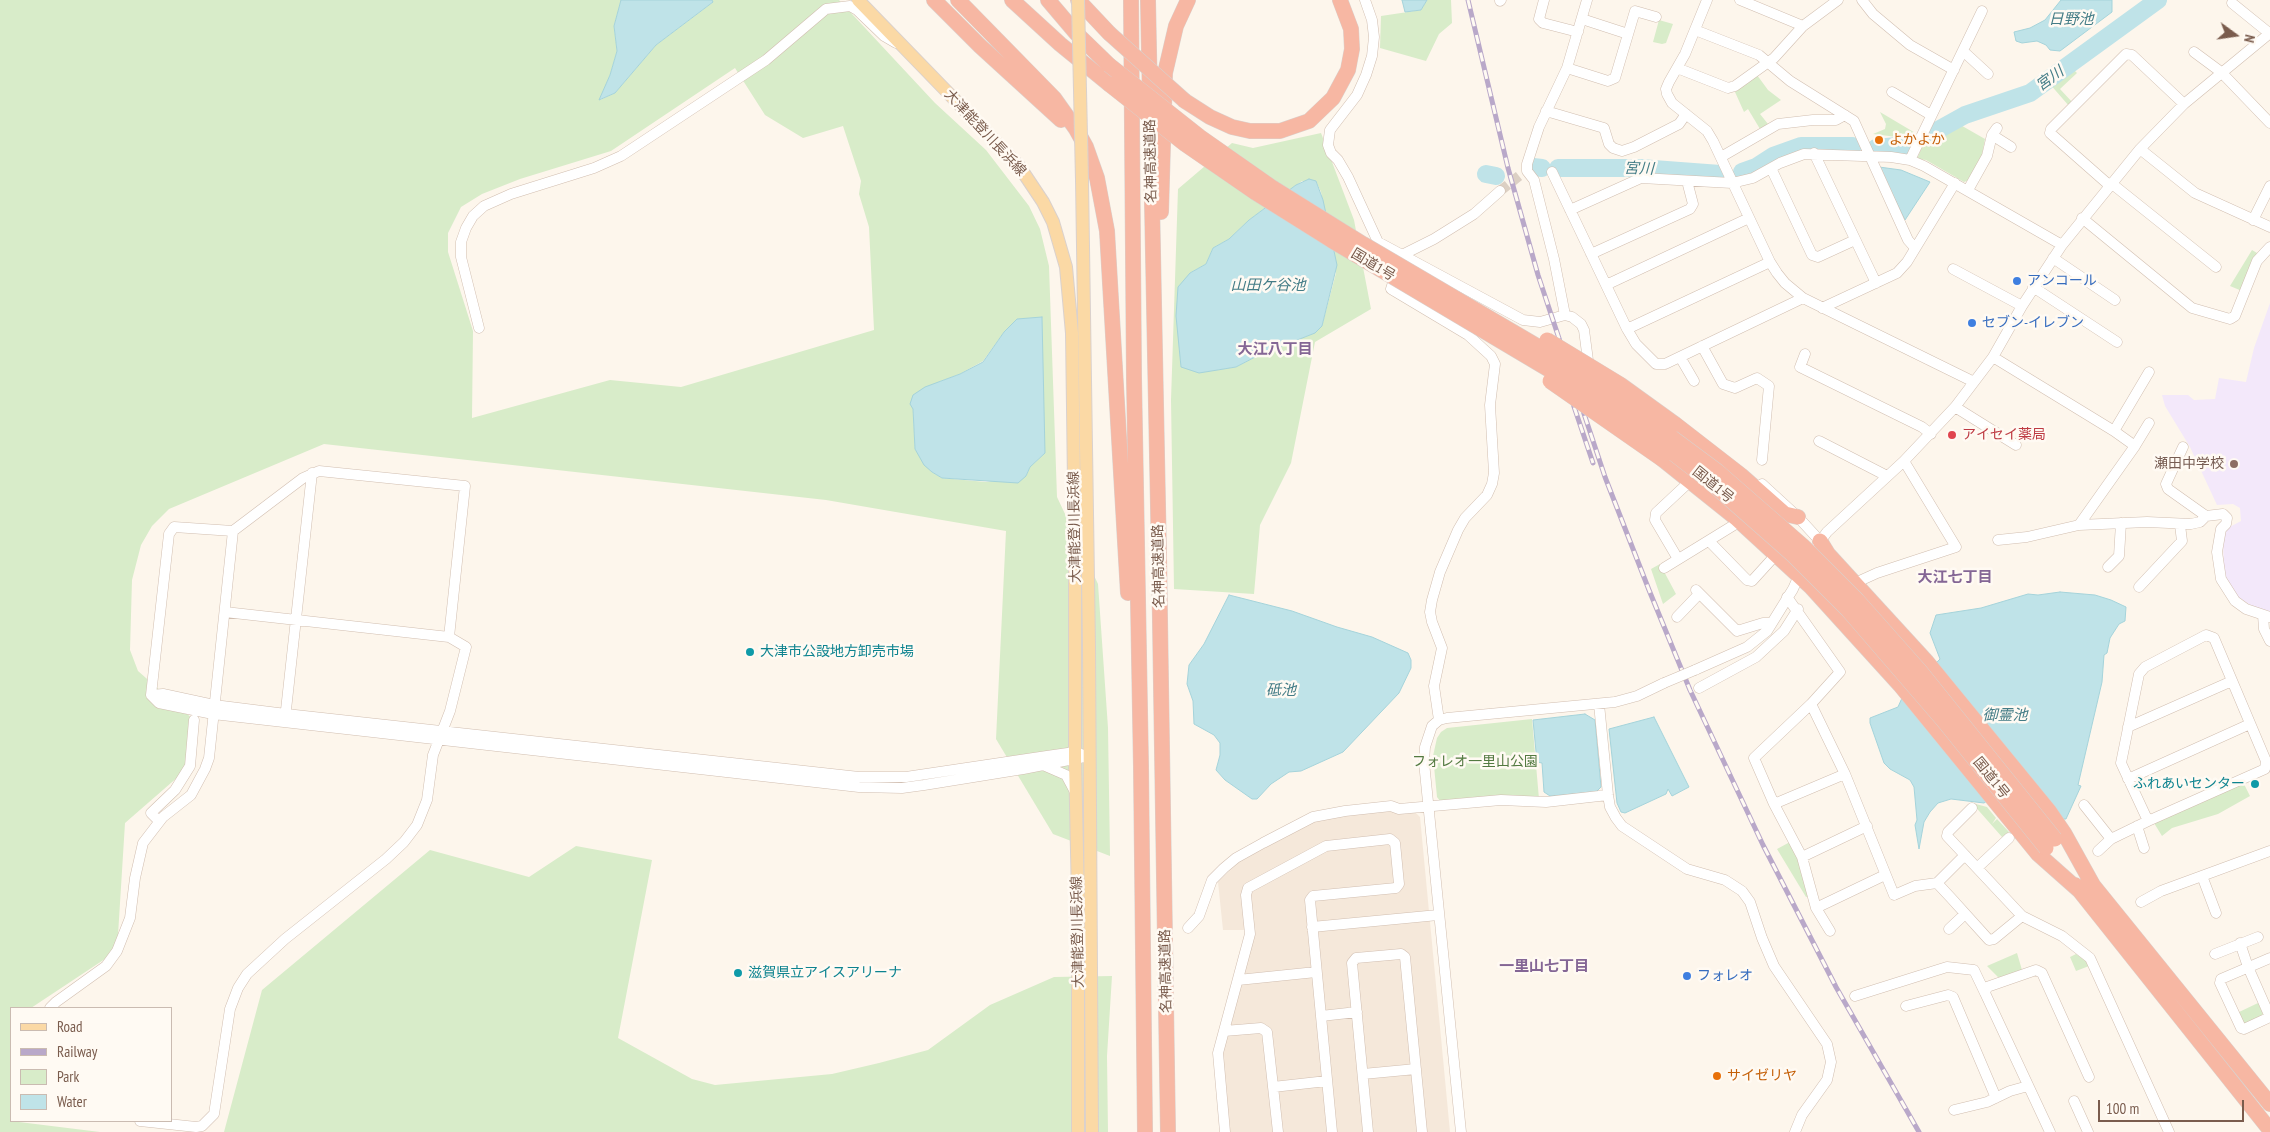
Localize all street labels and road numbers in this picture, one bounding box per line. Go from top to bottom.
street label: 大津能登川長浜線 [941,86,1029,180]
street label: 名神高速道路 [1142,119,1160,203]
street label: 国道1号 [1348,245,1398,285]
street label: 国道1号 [1689,463,1737,507]
street label: 大津能登川長浜線 [1066,471,1084,583]
street label: 名神高速道路 [1150,524,1168,608]
street label: 国道1号 [1969,754,2013,802]
street label: 大津能登川長浜線 [1069,876,1087,988]
street label: 名神高速道路 [1157,929,1175,1013]

